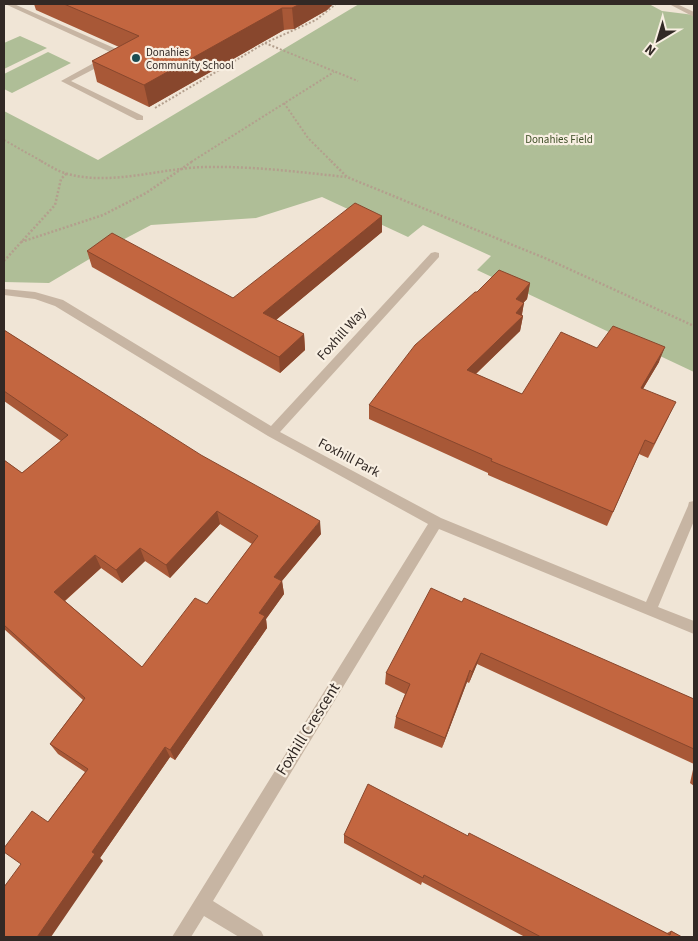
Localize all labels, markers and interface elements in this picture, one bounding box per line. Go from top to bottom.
north arrow [633,15,683,65]
text: N [641,39,660,60]
place label: Donahies Community School [146,45,234,73]
marker: Donahies Community School [130,52,142,64]
park label: Donahies Field [525,132,593,147]
street label: Foxhill Way [313,303,372,365]
street label: Foxhill Park [315,433,384,483]
street label: Foxhill Crescent [271,678,346,780]

